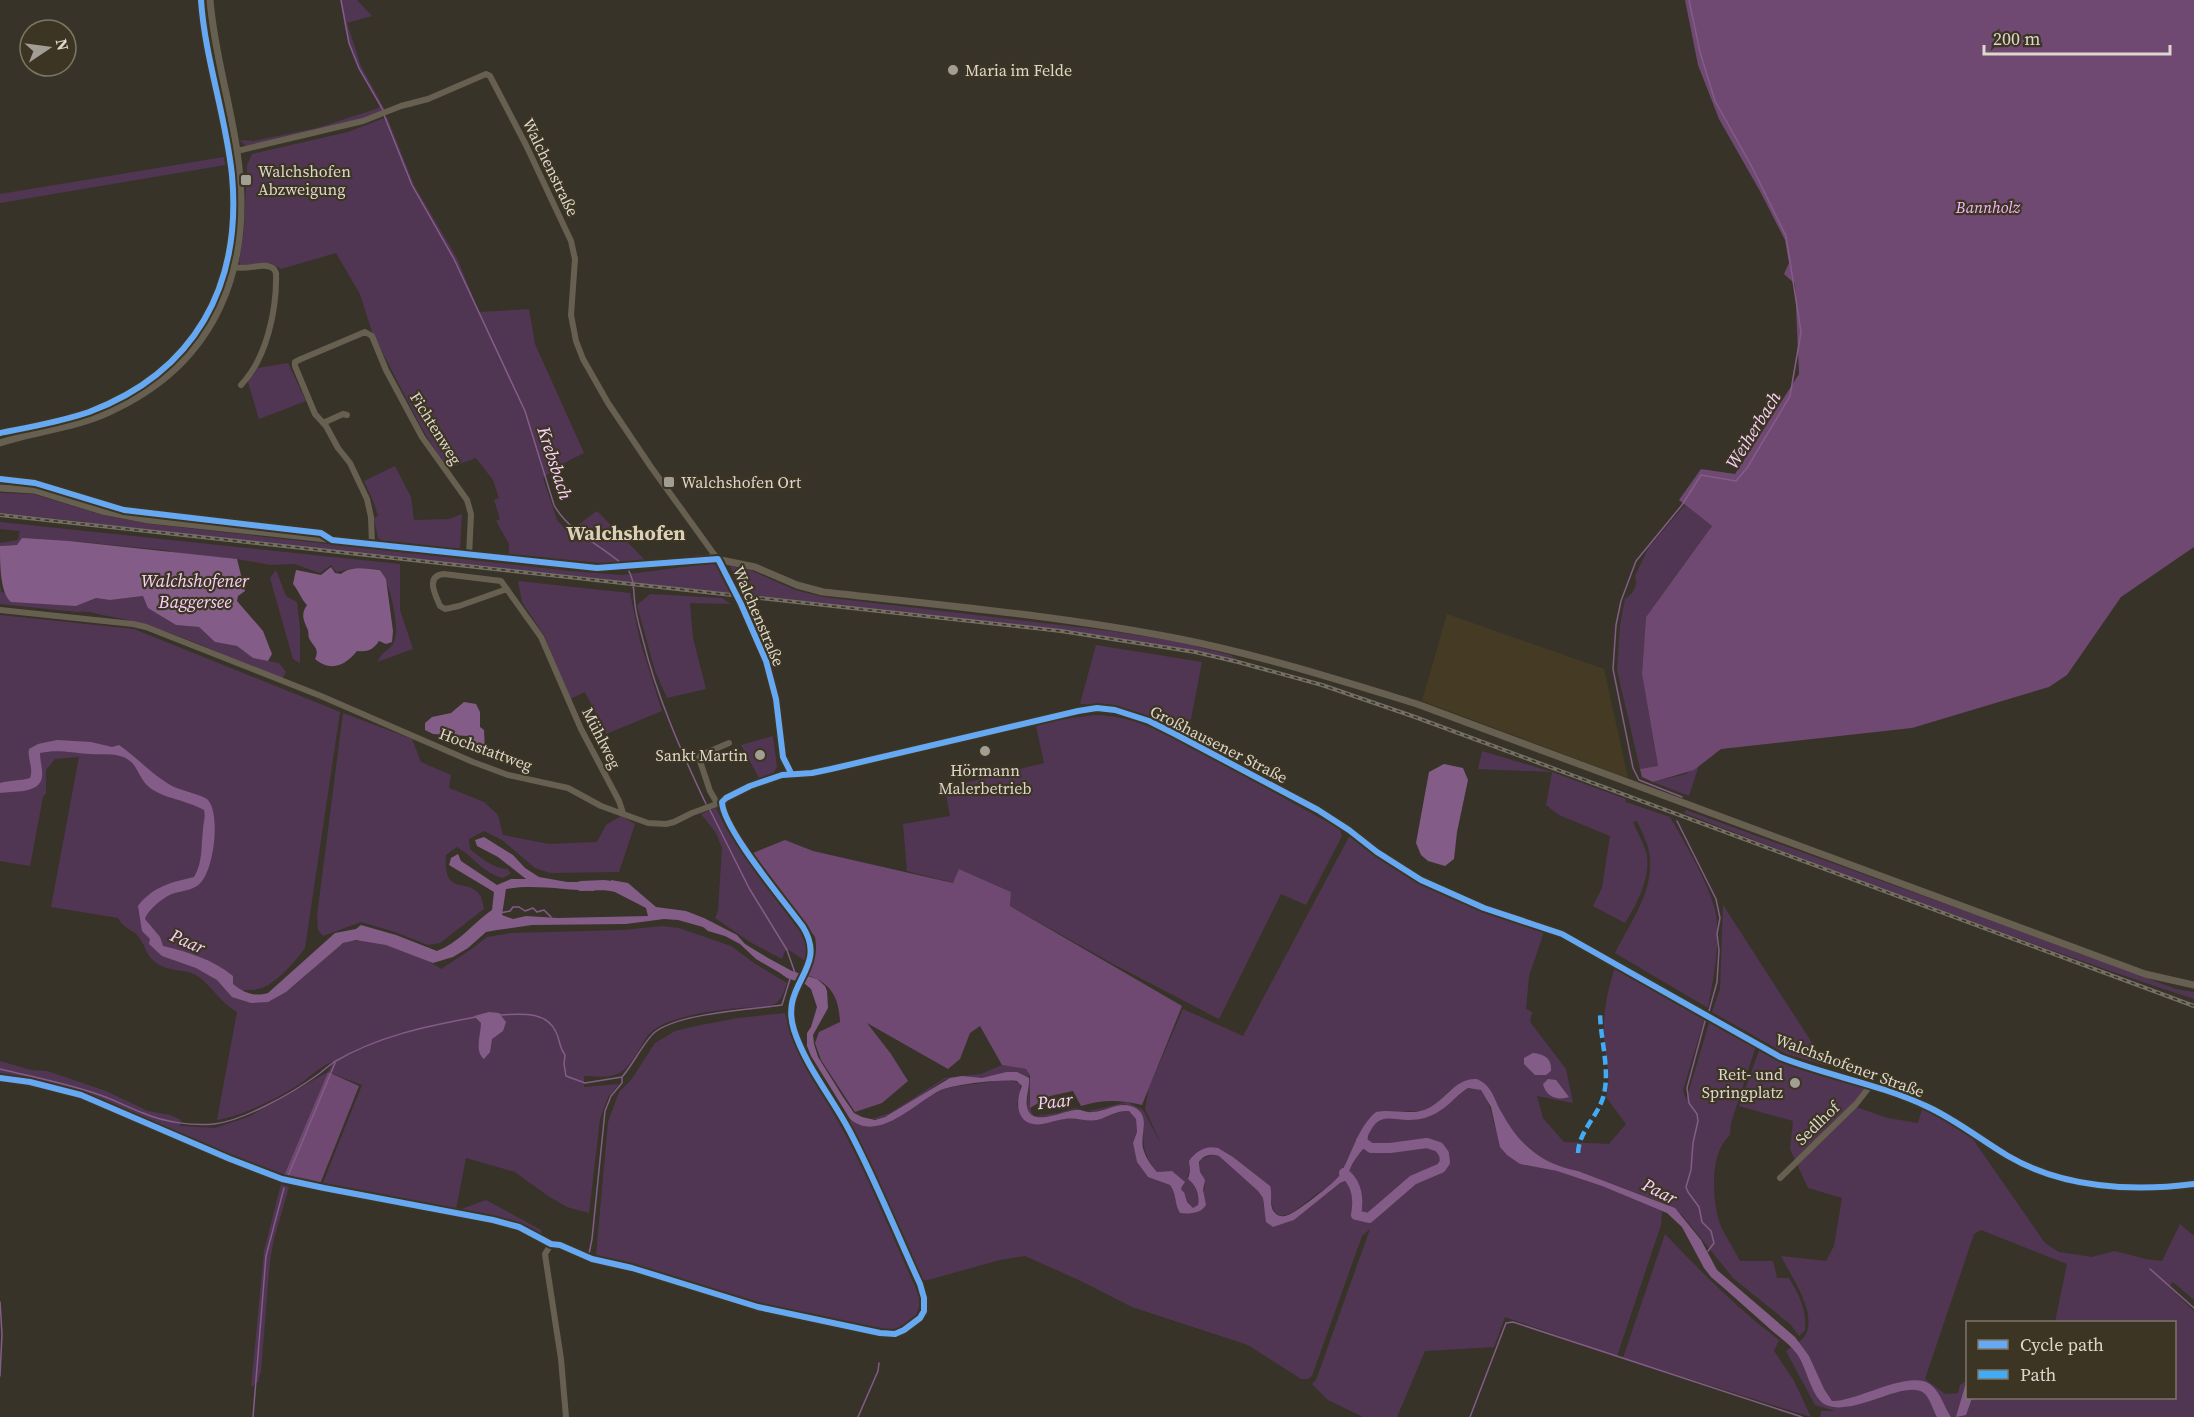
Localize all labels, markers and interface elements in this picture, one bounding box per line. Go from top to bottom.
north arrow [18,18,78,78]
scale bar [1984,18,2170,56]
text: 200 m [1993,26,2040,51]
text: N [51,36,75,53]
place label: Maria im Felde [965,59,1072,81]
marker: Maria im Felde [946,63,960,77]
street label: Walchenstraße [518,114,584,220]
place label: Walchshofen Abzweigung [258,160,351,200]
marker: Walchshofen Abzweigung [239,173,253,187]
park label: Bannholz [1955,196,2021,218]
water label: Weiherbach [1719,386,1787,474]
street label: Fichtenweg [405,387,467,469]
water label: Krebsbach [531,422,579,503]
place label: Walchshofen Ort [681,471,802,493]
marker: Walchshofen Ort [662,475,676,489]
district label: Walchshofen [566,519,686,547]
street label: Walchenstraße [728,563,790,669]
water label: Walchshofener Baggersee [141,568,250,614]
street label: Großhausener Straße [1146,700,1292,788]
street label: Mühlweg [577,704,627,772]
street label: Hochstattweg [436,722,536,776]
place label: Sankt Martin [655,744,748,766]
marker: Hörmann Malerbetrieb [978,744,992,758]
marker: Sankt Martin [753,748,767,762]
place label: Hörmann Malerbetrieb [938,759,1032,799]
water label: Paar [166,922,210,960]
street label: Walchshofener Straße [1772,1028,1928,1102]
place label: Reit- und Springplatz [1702,1063,1783,1103]
marker: Reit- und Springplatz [1788,1076,1802,1090]
water label: Paar [1035,1087,1075,1115]
street label: Sedlhof [1790,1095,1845,1150]
water label: Paar [1637,1171,1682,1211]
legend [1966,1321,2176,1399]
text: Cycle path [2020,1332,2104,1357]
text: Path [2020,1362,2057,1387]

